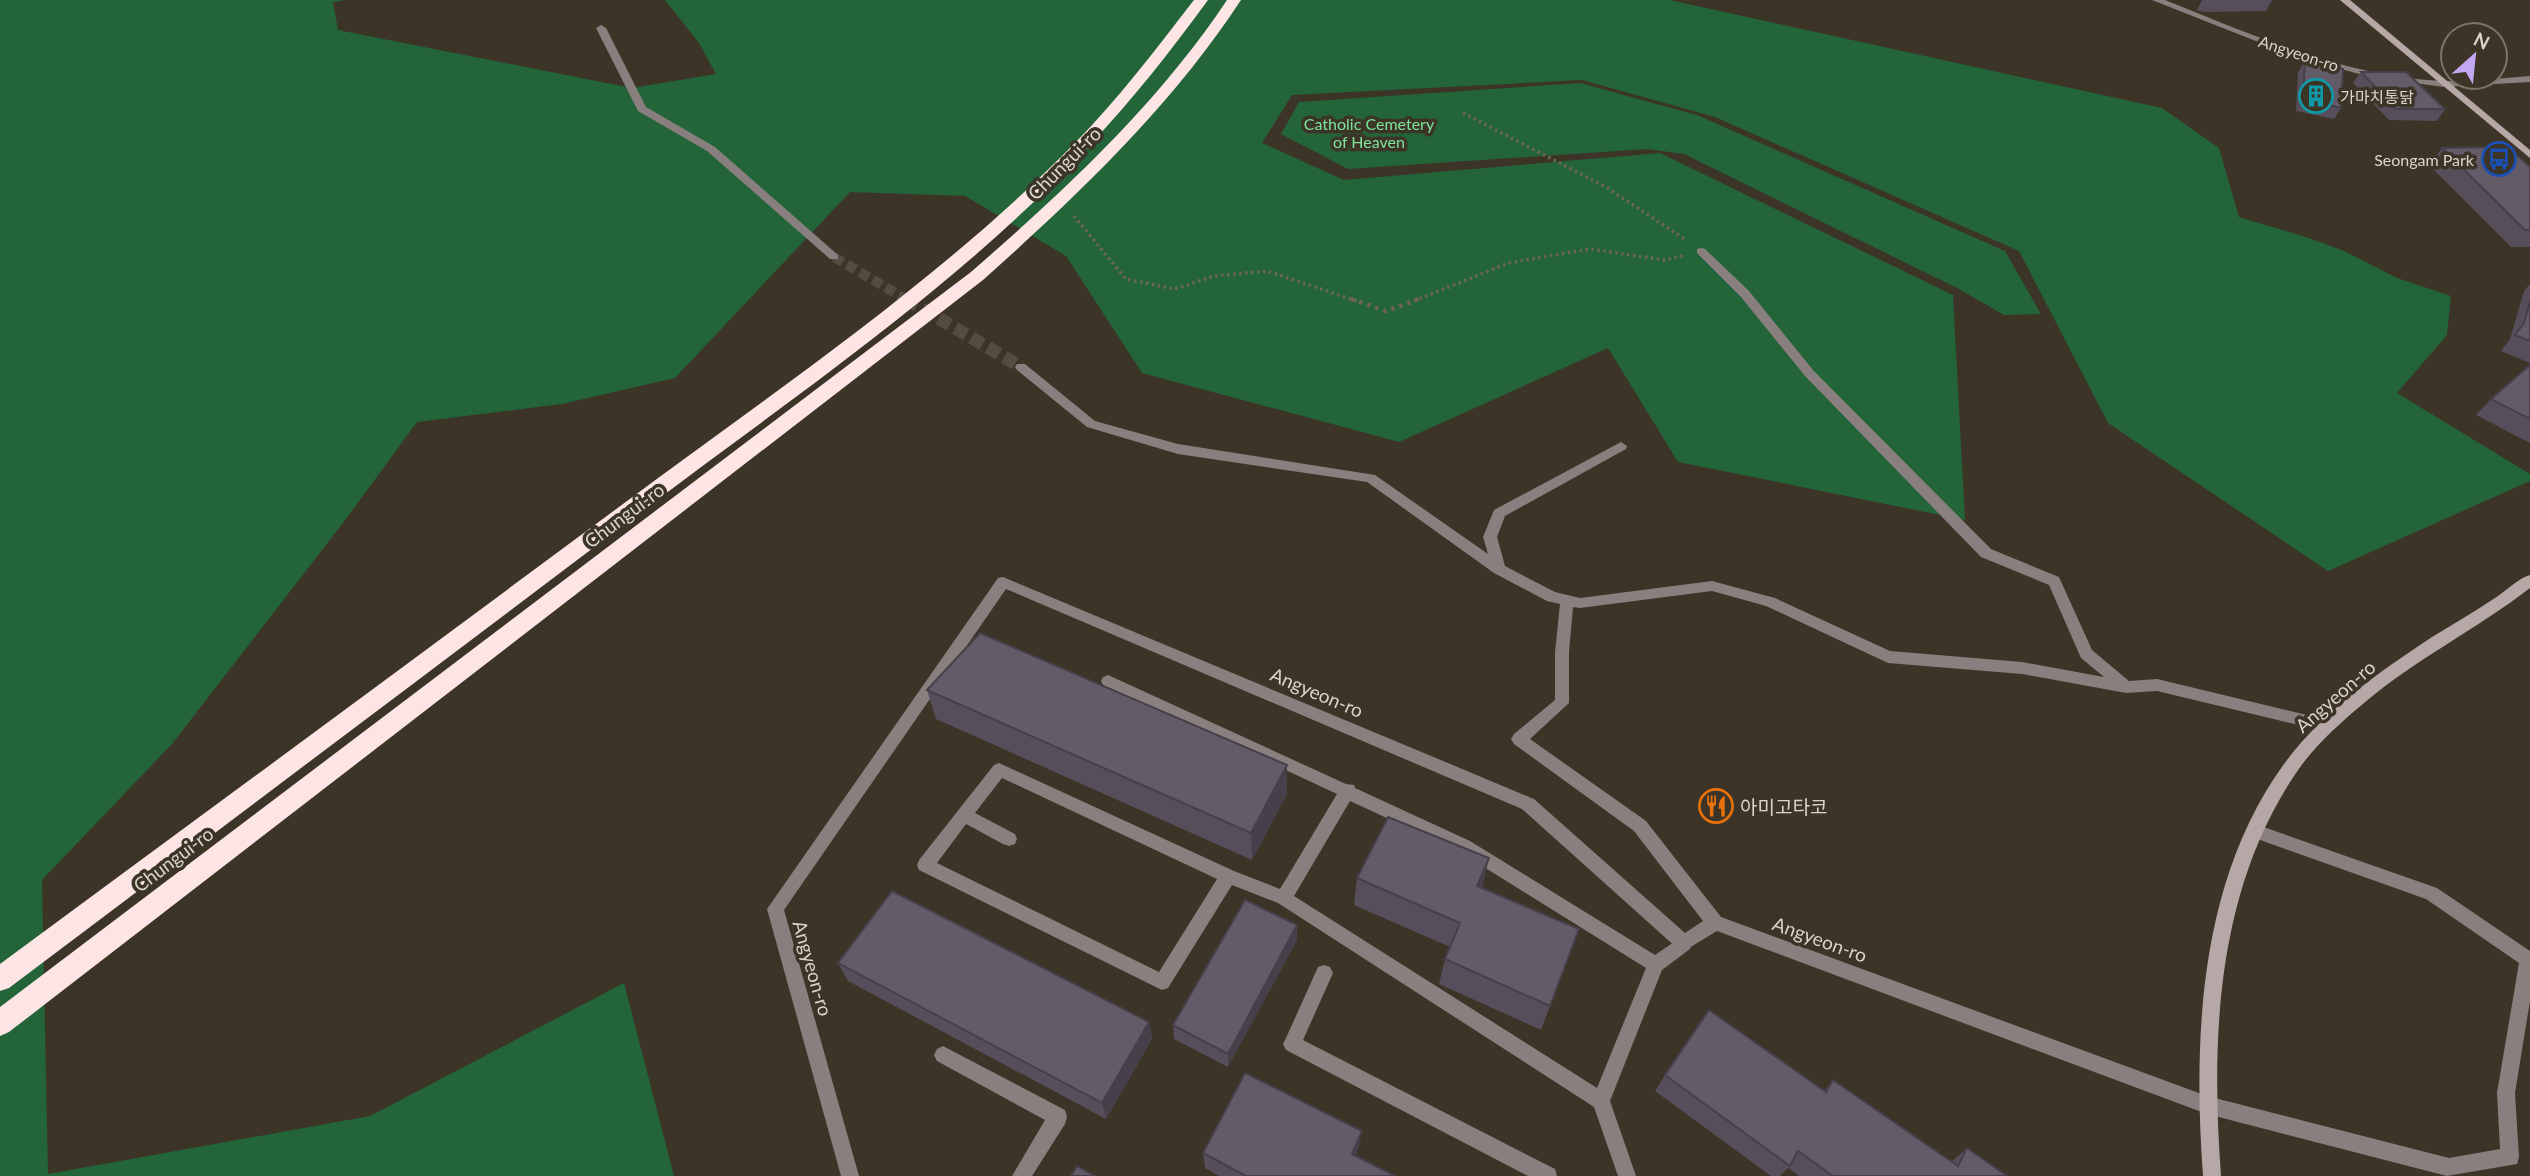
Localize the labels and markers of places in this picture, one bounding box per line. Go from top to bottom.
building icon: 가마치통닭 [2297,77,2335,115]
place label: 가마치통닭 [2340,87,2414,106]
bus stop icon: Seongam Park [2480,140,2518,178]
place label: Seongam Park [2374,150,2475,169]
restaurant icon: 아미고타코 [1697,787,1735,825]
place label: 아미고타코 [1740,795,1827,818]

